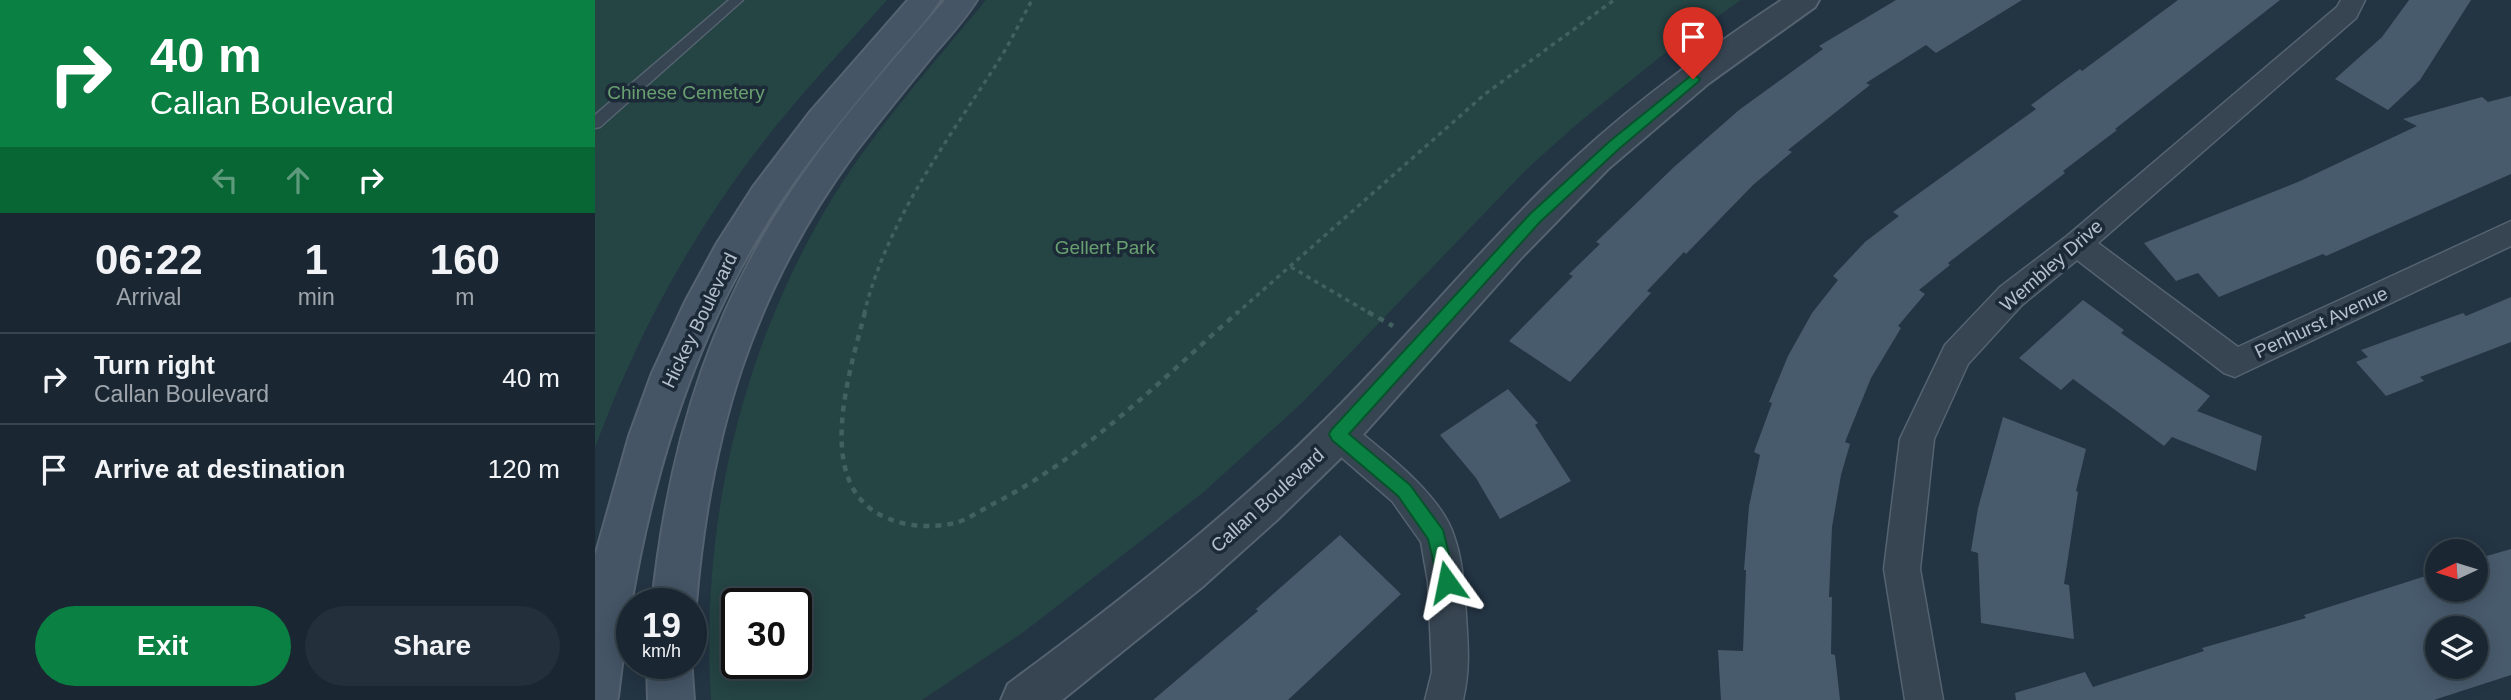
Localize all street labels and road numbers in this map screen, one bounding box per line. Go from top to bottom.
street label: Wembley Drive [1996,215,2107,315]
street label: Hickey Boulevard [658,249,741,391]
street label: Penhurst Avenue [2251,282,2391,362]
street label: Callan Boulevard [1207,444,1328,557]

